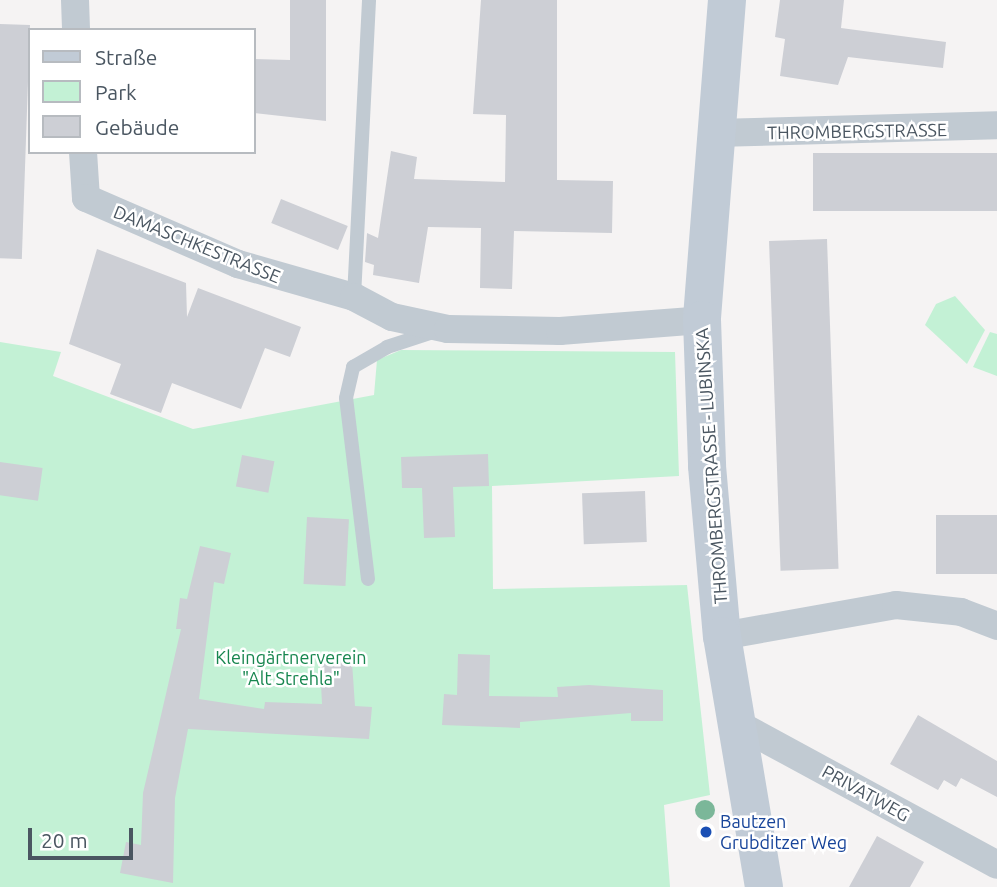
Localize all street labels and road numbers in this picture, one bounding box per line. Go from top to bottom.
street label: THROMBERGSTRASSE [767,119,947,143]
street label: DAMASCHKESTRASSE [110,201,284,287]
street label: THROMBERGSTRASSE - LUBINSKA [691,327,731,605]
street label: PRIVATWEG [819,760,913,826]

